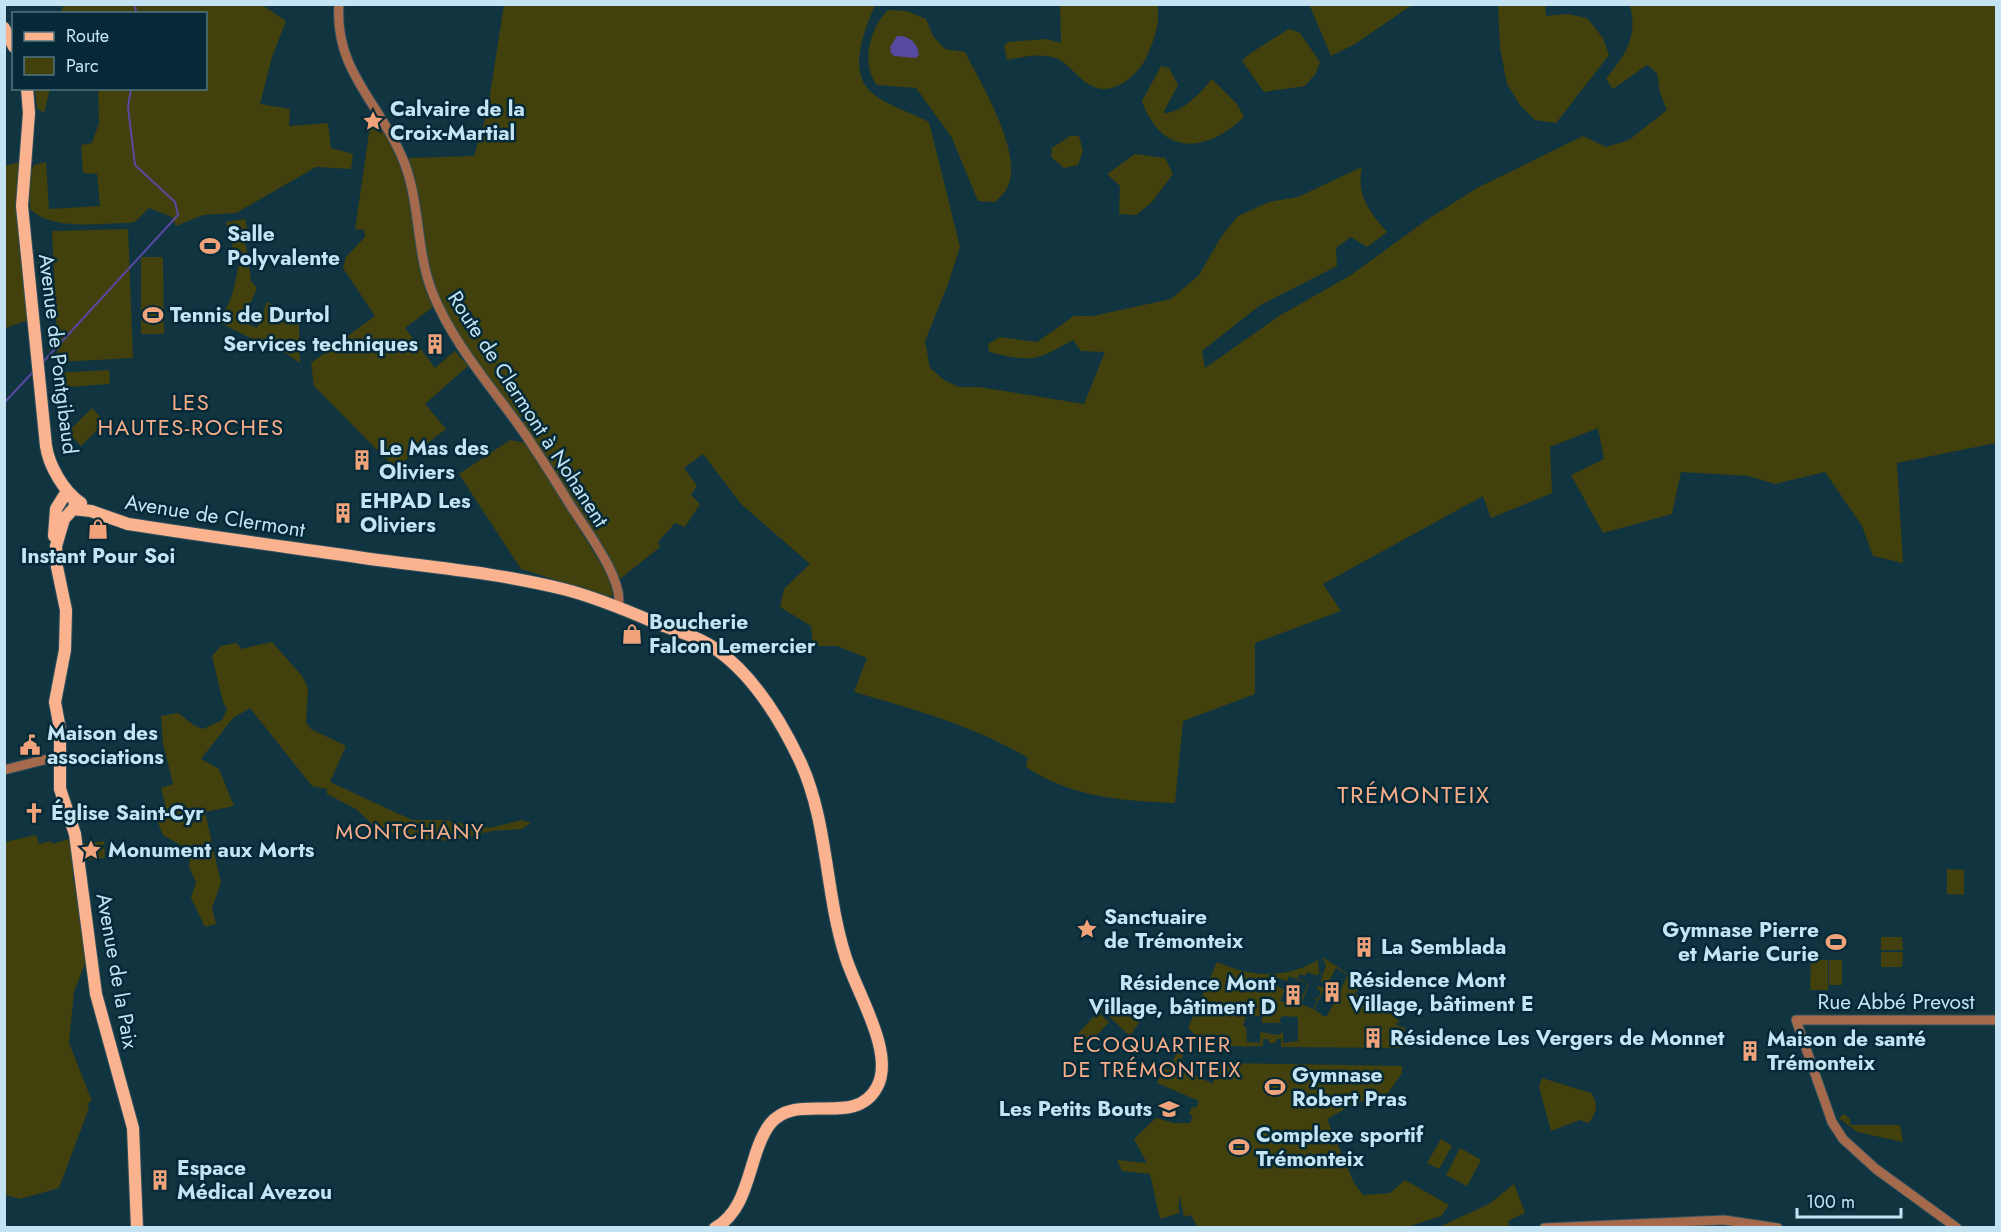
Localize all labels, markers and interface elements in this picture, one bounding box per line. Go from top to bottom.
legend [12,12,207,90]
text: Route [66,23,109,49]
text: Parc [66,53,99,79]
place label: Calvaire de la Croix-Martial [390,94,525,148]
place icon: Calvaire de la Croix-Martial [361,109,385,133]
place label: Salle Polyvalente [227,219,340,273]
sports icon: Salle Polyvalente [198,234,222,258]
street label: Avenue de Pontgibaud [31,252,85,456]
street label: Route de Clermont à Nohanent [440,285,616,533]
place label: Tennis de Durtol [170,300,330,330]
sports icon: Tennis de Durtol [141,303,165,327]
place label: Services techniques [223,329,418,359]
building icon: Services techniques [423,332,447,356]
district label: LES HAUTES-ROCHES [97,386,285,443]
place label: Le Mas des Oliviers [379,433,489,487]
building icon: Le Mas des Oliviers [350,448,374,472]
place label: EHPAD Les Oliviers [360,486,471,540]
street label: Avenue de Clermont [123,487,307,545]
building icon: EHPAD Les Oliviers [331,501,355,525]
shop icon: Instant Pour Soi [86,517,110,541]
place label: Instant Pour Soi [21,541,175,571]
place label: Boucherie Falcon Lemercier [649,607,816,661]
shop icon: Boucherie Falcon Lemercier [620,622,644,646]
place label: Maison des associations [47,718,164,772]
public building icon: Maison des associations [18,733,42,757]
district label: TRÉMONTEIX [1337,777,1491,812]
place label: Église Saint-Cyr [51,798,204,828]
church icon: Église Saint-Cyr [22,801,46,825]
district label: MONTCHANY [335,815,485,847]
place label: Monument aux Morts [108,835,315,865]
place icon: Monument aux Morts [79,838,103,862]
street label: Avenue de la Paix [89,891,145,1051]
place label: Sanctuaire de Trémonteix [1104,902,1244,956]
place label: Gymnase Pierre et Marie Curie [1662,915,1819,969]
place icon: Sanctuaire de Trémonteix [1075,917,1099,941]
sports icon: Gymnase Pierre et Marie Curie [1824,930,1848,954]
place label: La Semblada [1381,932,1506,962]
building icon: La Semblada [1352,935,1376,959]
place label: Résidence Mont Village, bâtiment E [1348,965,1534,1019]
place label: Résidence Mont Village, bâtiment D [1088,968,1276,1022]
building icon: Résidence Mont Village, bâtiment E [1320,980,1344,1004]
building icon: Résidence Mont Village, bâtiment D [1281,983,1305,1007]
street label: Rue Abbé Prevost [1817,987,1975,1017]
place label: Résidence Les Vergers de Monnet [1390,1023,1725,1053]
place label: Maison de santé Trémonteix [1767,1024,1926,1078]
building icon: Résidence Les Vergers de Monnet [1361,1026,1385,1050]
district label: ECOQUARTIER DE TRÉMONTEIX [1062,1028,1242,1085]
building icon: Maison de santé Trémonteix [1738,1039,1762,1063]
place label: Gymnase Robert Pras [1292,1060,1407,1114]
sports icon: Gymnase Robert Pras [1263,1075,1287,1099]
place label: Les Petits Bouts [999,1094,1152,1124]
school or university icon: Les Petits Bouts [1157,1097,1181,1121]
place label: Complexe sportif Trémonteix [1256,1120,1424,1174]
sports icon: Complexe sportif Trémonteix [1227,1135,1251,1159]
place label: Espace Médical Avezou [177,1153,332,1207]
building icon: Espace Médical Avezou [148,1168,172,1192]
scale bar [1797,1181,1900,1219]
text: 100 m [1806,1189,1855,1215]

